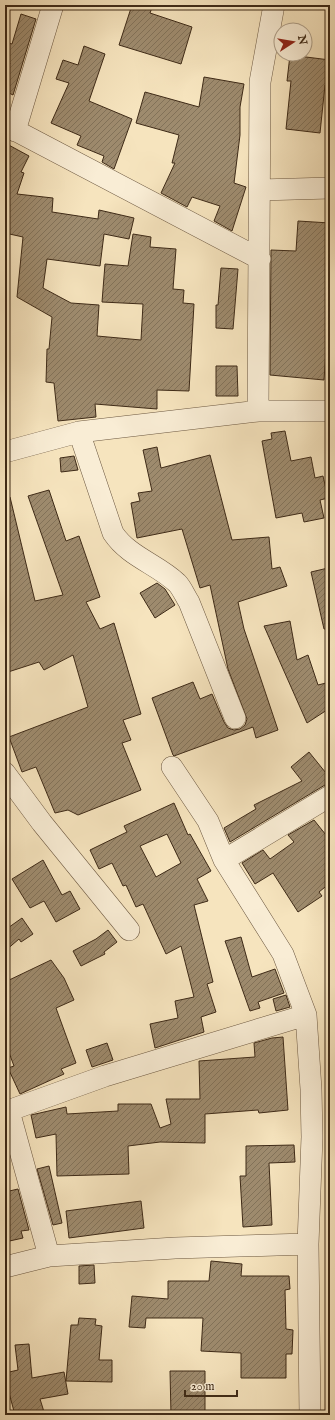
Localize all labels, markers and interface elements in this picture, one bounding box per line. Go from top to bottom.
north arrow [273,22,313,62]
text: N [294,33,310,47]
scale bar [185,1372,237,1398]
text: 20 m [191,1379,214,1394]

